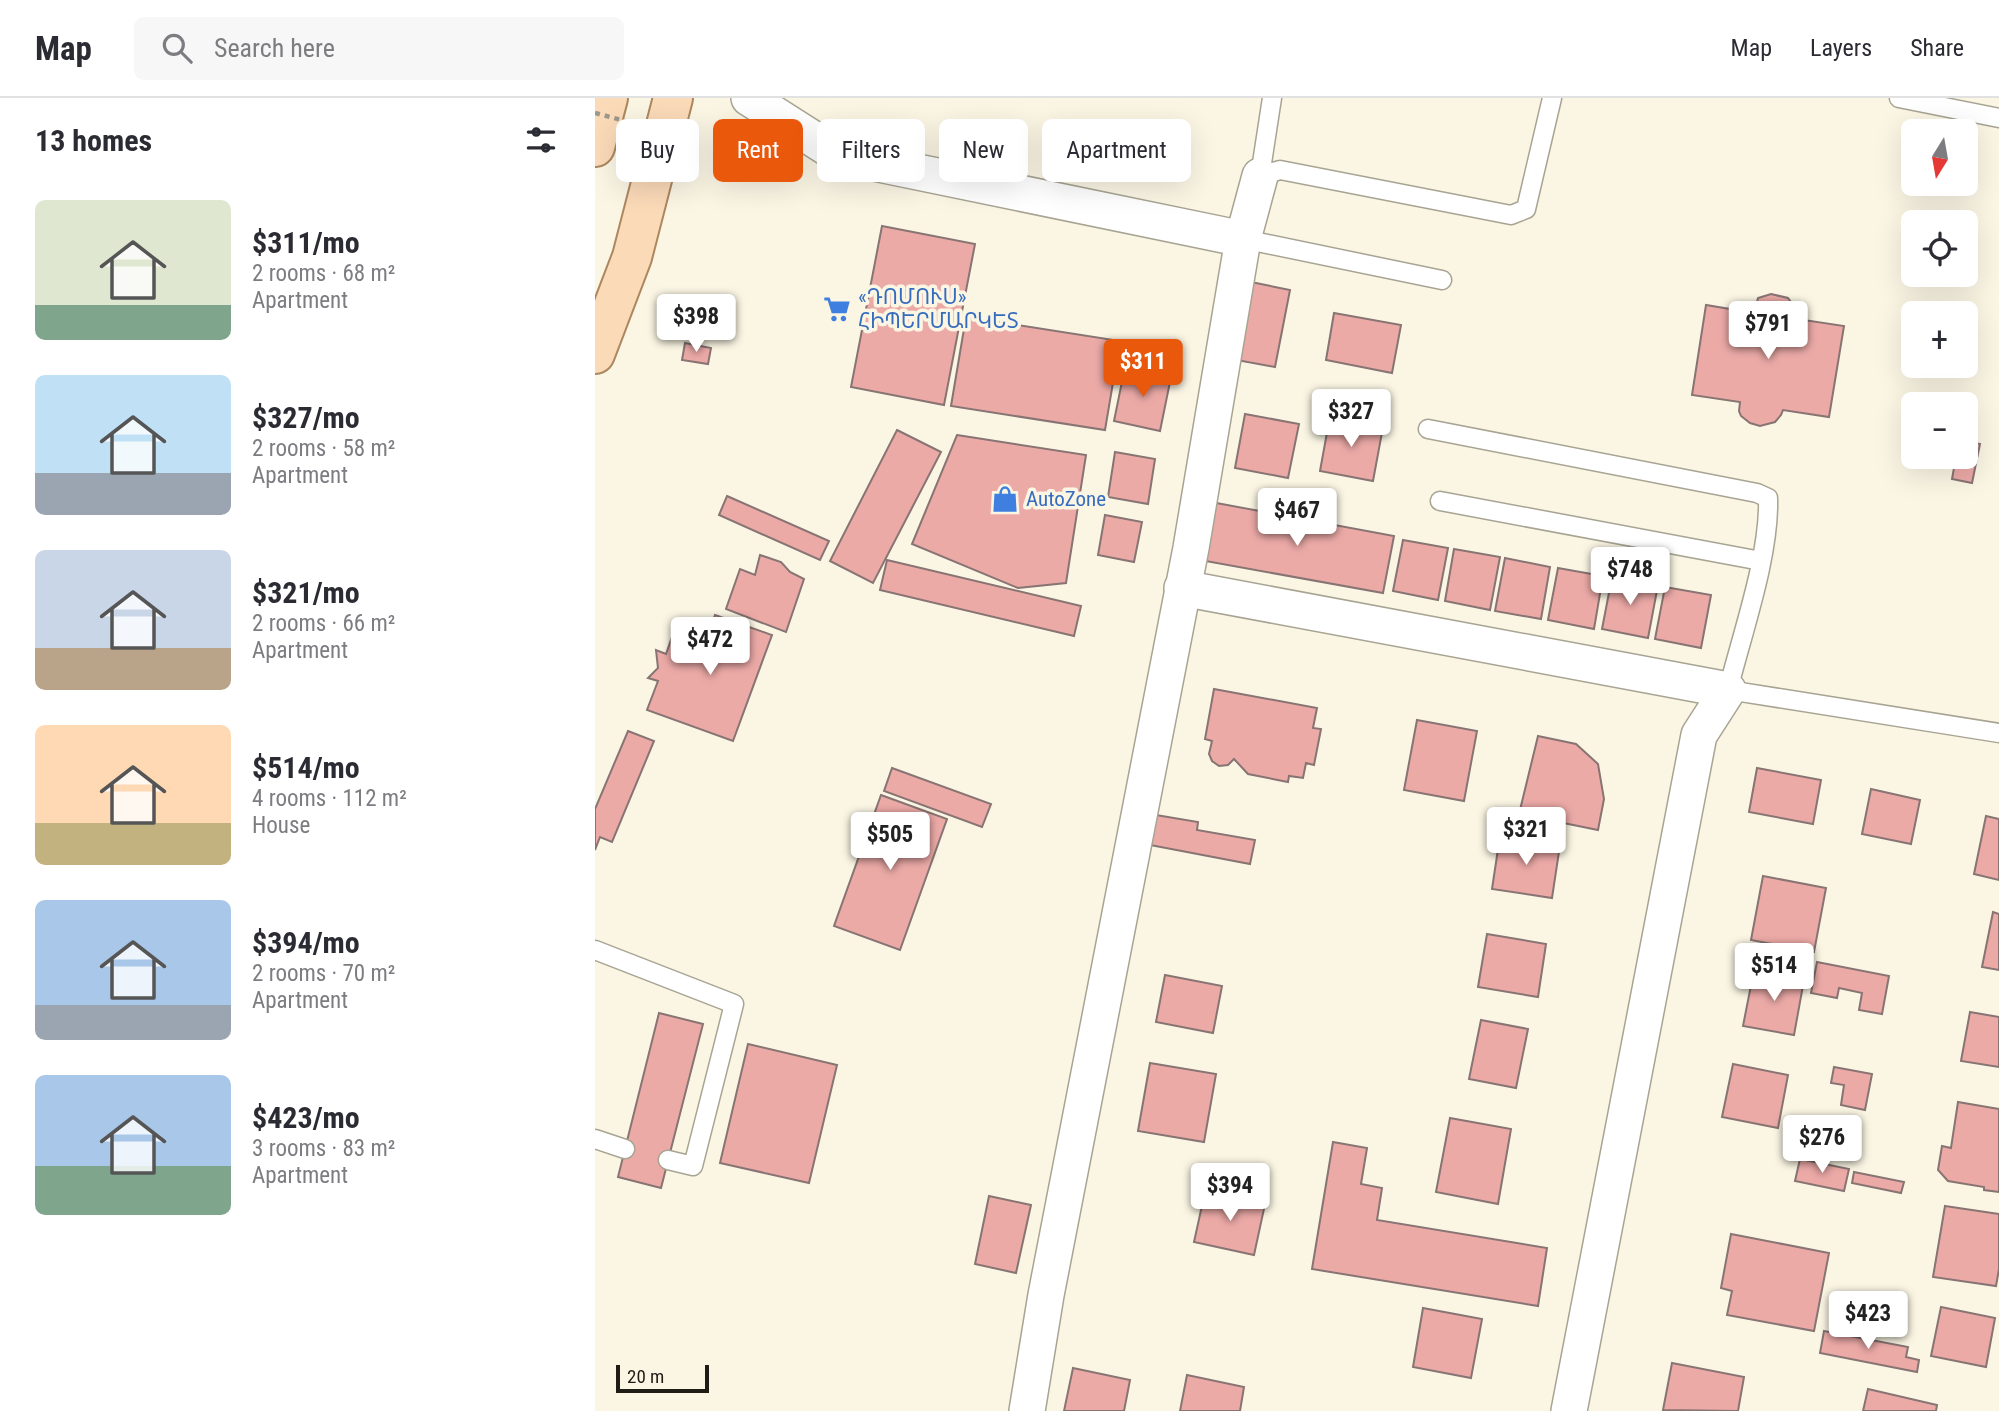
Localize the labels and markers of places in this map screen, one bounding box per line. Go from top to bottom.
place label: «ԴՈՄՈՒՍ» ՀԻՊԵՐՄԱՐԿԵՏ [858,285,1019,333]
pin: $398 [655,294,737,354]
supermarket icon: «ԴՈՄՈՒՍ» ՀԻՊԵՐՄԱՐԿԵՏ [822,294,852,324]
pin: $791 [1727,302,1809,361]
pin: $311 [1102,340,1184,399]
pin: $327 [1310,390,1392,449]
shop icon: AutoZone [990,484,1020,514]
place label: AutoZone [1026,487,1106,511]
pin: $467 [1256,489,1338,548]
pin: $748 [1589,547,1671,607]
pin: $472 [669,618,751,677]
pin: $321 [1485,808,1567,867]
pin: $505 [849,812,931,872]
pin: $514 [1733,944,1815,1003]
pin: $276 [1781,1116,1863,1175]
pin: $394 [1189,1164,1271,1223]
pin: $423 [1827,1292,1909,1351]

